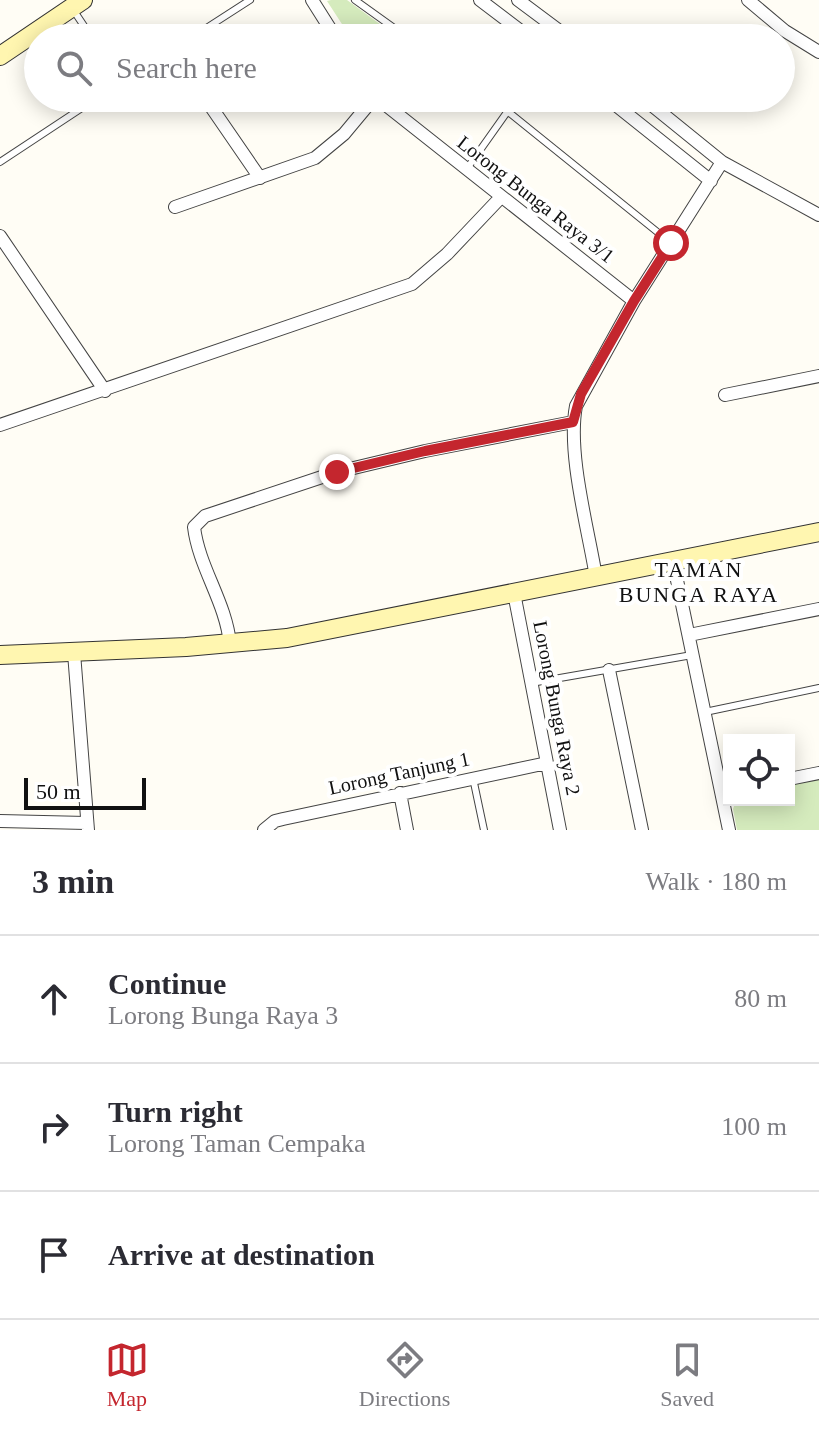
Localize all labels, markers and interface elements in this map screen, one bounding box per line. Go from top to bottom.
search box [24,24,795,112]
icon: search [52,46,96,90]
text: Search here [116,51,257,84]
street label: Lorong Bunga Raya 3/1 [453,131,619,268]
route start [653,225,689,261]
route end [319,454,355,490]
district label: TAMAN BUNGA RAYA [619,557,779,607]
street label: Lorong Bunga Raya 2 [528,619,585,797]
map controls [723,734,795,806]
button: locate [723,734,795,806]
street label: Lorong Tanjung 1 [326,747,472,800]
scale bar [24,774,146,810]
text: 50 m [36,779,81,804]
text: 3 min [32,863,114,900]
text: Walk · 180 m [645,867,787,896]
text: Continue [108,967,226,1000]
icon: ahead [32,977,76,1021]
text: 80 m [734,984,787,1013]
text: Lorong Bunga Raya 3 [108,1001,338,1030]
text: Turn right [108,1095,243,1128]
icon: right [32,1105,76,1149]
text: 100 m [721,1112,787,1141]
text: Lorong Taman Cempaka [108,1129,366,1158]
icon: arrive [32,1233,76,1277]
text: Arrive at destination [108,1238,375,1271]
tab: Map [105,1338,149,1412]
tab: Directions [359,1338,450,1412]
tab: Saved [660,1338,714,1412]

